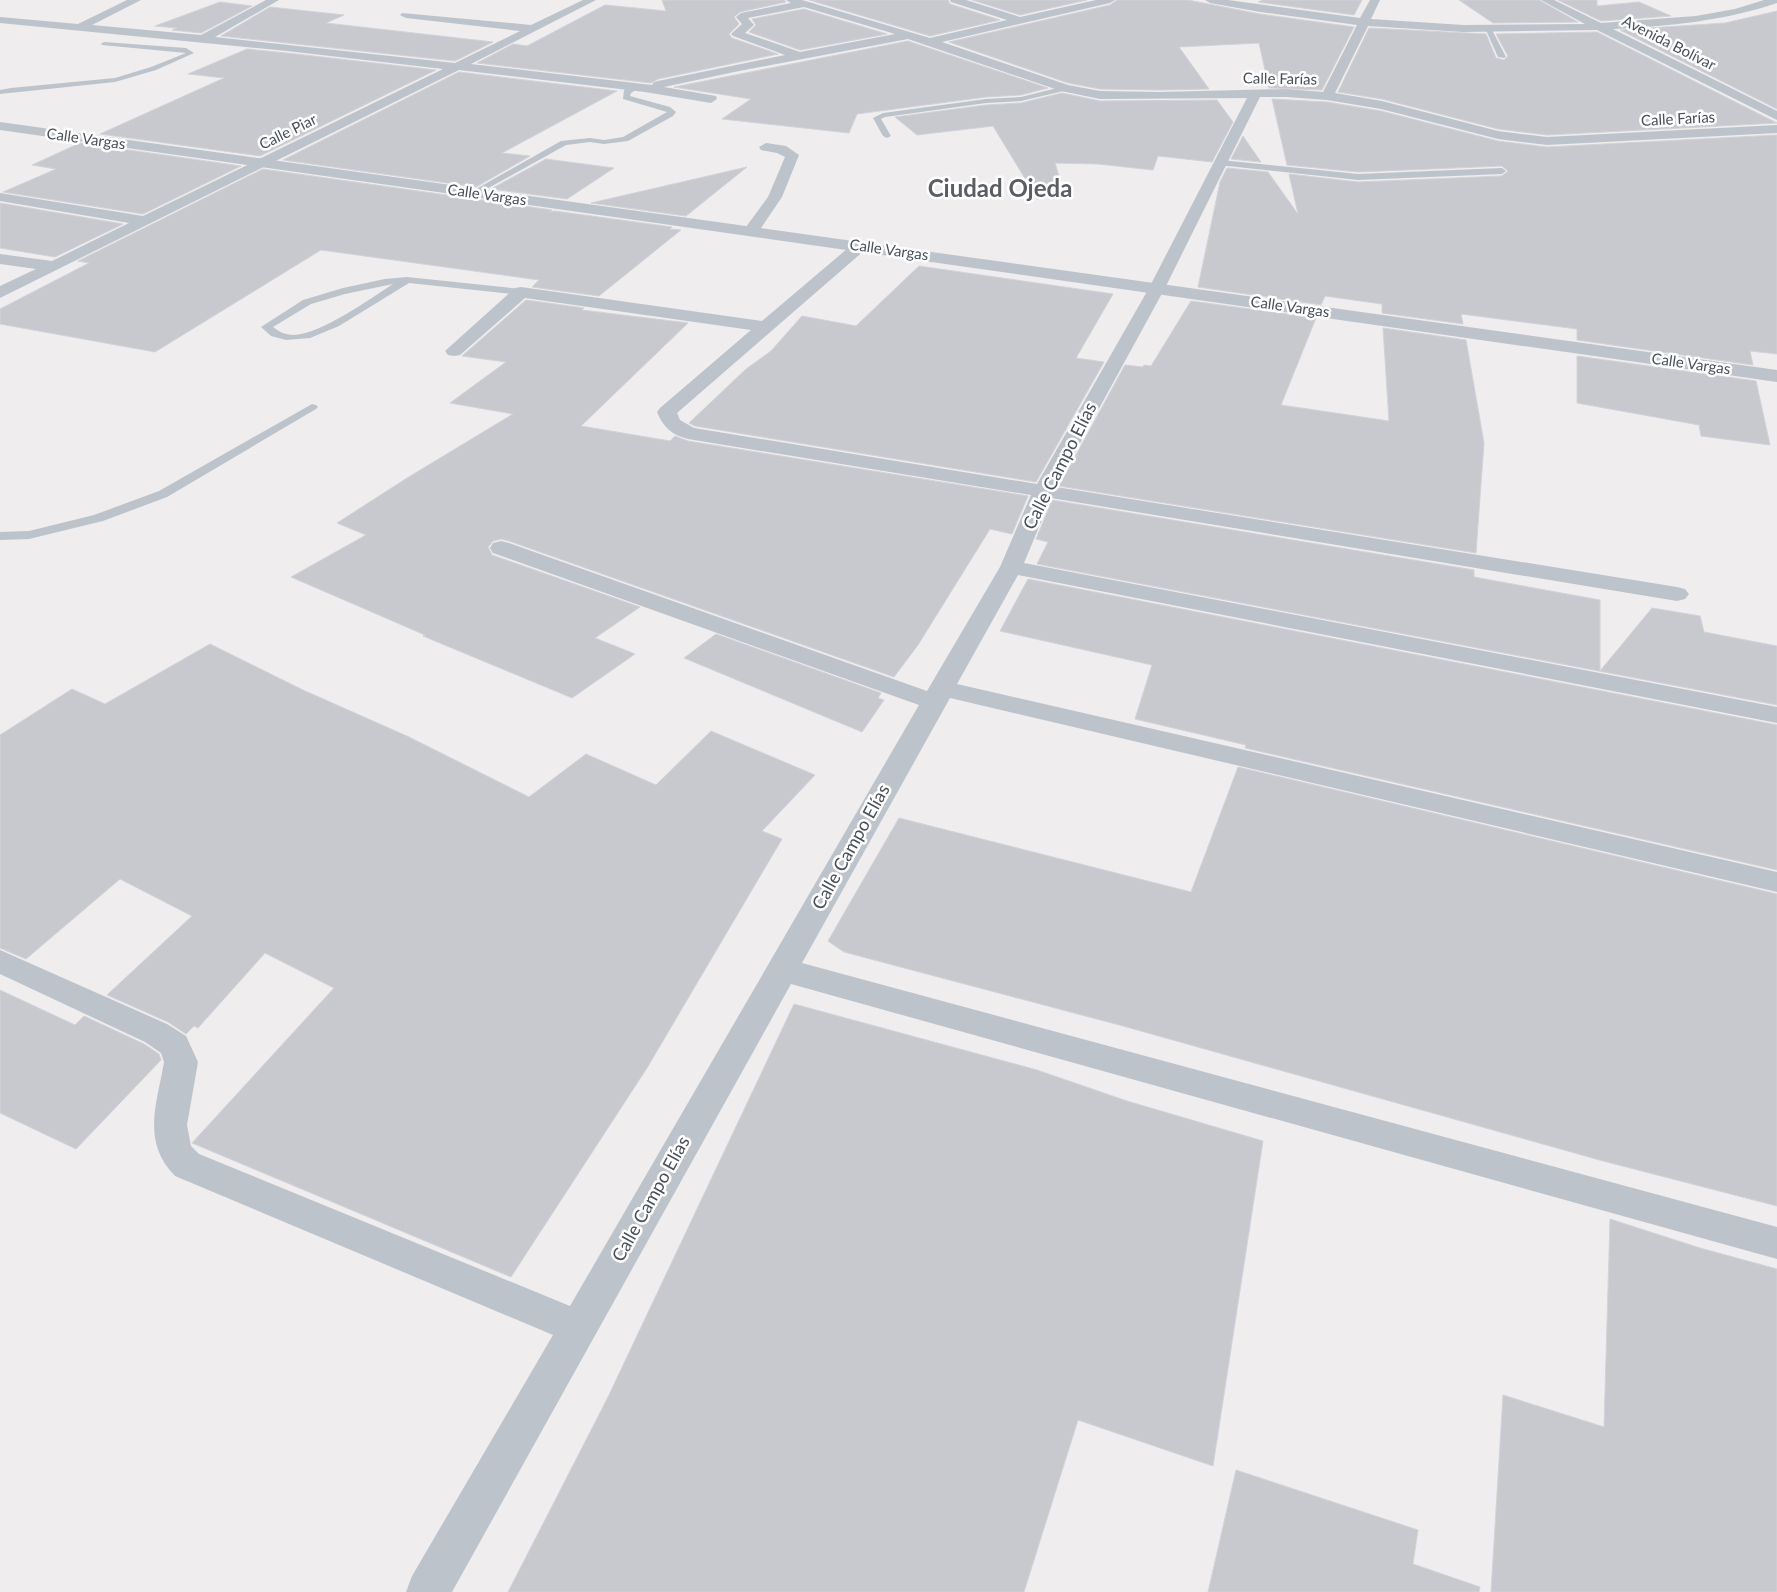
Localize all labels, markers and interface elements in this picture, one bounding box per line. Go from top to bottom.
street label: Avenida Bolívar [1620,11,1720,74]
street label: Calle Farías [1243,68,1317,88]
street label: Calle Farías [1640,107,1715,129]
street label: Calle Piar [256,109,320,153]
street label: Calle Vargas [46,124,127,152]
district label: Ciudad Ojeda [928,173,1072,202]
street label: Calle Vargas [447,180,528,208]
street label: Calle Vargas [849,235,930,263]
street label: Calle Vargas [1250,292,1331,320]
street label: Calle Vargas [1651,349,1732,377]
street label: Calle Campo Elías [1018,398,1101,533]
street label: Calle Campo Elías [807,780,894,913]
street label: Calle Campo Elías [607,1132,694,1265]

